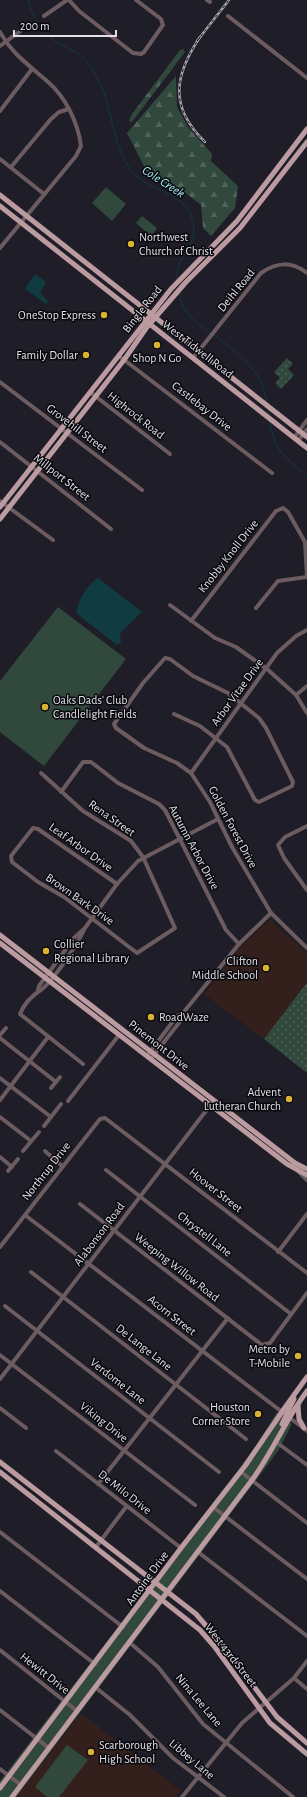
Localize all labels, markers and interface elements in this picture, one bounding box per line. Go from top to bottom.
scale bar [14,12,116,38]
text: 200 m [20,20,50,32]
water label: Cole Creek [140,164,187,201]
place label: Northwest Church of Christ [139,231,213,257]
marker: Northwest Church of Christ [126,239,136,249]
street label: Deihl Road [215,266,257,314]
street label: Bingle Road [120,283,164,335]
place label: OneStop Express [18,309,96,321]
marker: OneStop Express [99,310,109,320]
street label: West Tidwell Road [160,318,236,380]
marker: Shop N Go [152,340,162,350]
place label: Family Dollar [16,349,78,362]
marker: Family Dollar [81,350,91,360]
place label: Shop N Go [133,352,182,364]
street label: Castlebay Drive [169,379,234,434]
street label: Highrock Road [105,389,167,441]
street label: Grovehill Street [45,401,110,455]
street label: Millport Street [31,451,93,503]
street label: Knobby Knoll Drive [196,517,261,595]
street label: Arbor Vitae Drive [209,656,265,728]
place label: Oaks Dads' Club Candlelight Fields [53,694,137,720]
marker: Oaks Dads' Club Candlelight Fields [40,702,50,712]
street label: Golden Forest Drive [206,784,260,870]
street label: Rena Street [87,798,138,838]
street label: Autumn Arbor Drive [167,803,221,891]
street label: Leaf Arbor Drive [47,821,115,873]
street label: Brown Bark Drive [44,871,116,927]
place label: Collier Regional Library [54,938,129,965]
marker: Collier Regional Library [41,946,51,956]
place label: Clifton Middle School [192,955,258,981]
marker: Clifton Middle School [261,963,271,973]
place label: RoadWaze [159,1011,209,1023]
marker: RoadWaze [146,1012,156,1022]
street label: Pinemont Drive [126,1018,192,1072]
place label: Advent Lutheran Church [204,1086,281,1112]
marker: Advent Lutheran Church [284,1094,294,1104]
street label: Northrup Drive [20,1139,72,1203]
street label: Hoover Street [187,1166,245,1215]
street label: Alabonson Road [71,1200,127,1268]
street label: Chrystell Lane [175,1209,234,1260]
street label: Weeping Willow Road [133,1230,221,1304]
street label: Acorn Street [146,1293,198,1338]
street label: De Lange Lane [114,1322,174,1372]
place label: Metro by T-Mobile [249,1343,290,1369]
marker: Metro by T-Mobile [293,1351,303,1361]
street label: Verdome Lane [88,1356,148,1406]
street label: Viking Drive [78,1400,130,1444]
place label: Houston Corner Store [192,1401,250,1427]
marker: Houston Corner Store [253,1409,263,1419]
street label: De Milo Drive [96,1468,154,1516]
street label: Antoine Drive [123,1549,171,1607]
street label: West 43rd Street [203,1621,260,1689]
street label: Hewitt Drive [18,1650,72,1696]
street label: Nina Lee Lane [174,1671,224,1729]
street label: Libbey Lane [166,1737,217,1782]
place label: Scarborough High School [99,1739,158,1765]
marker: Scarborough High School [86,1747,96,1757]

